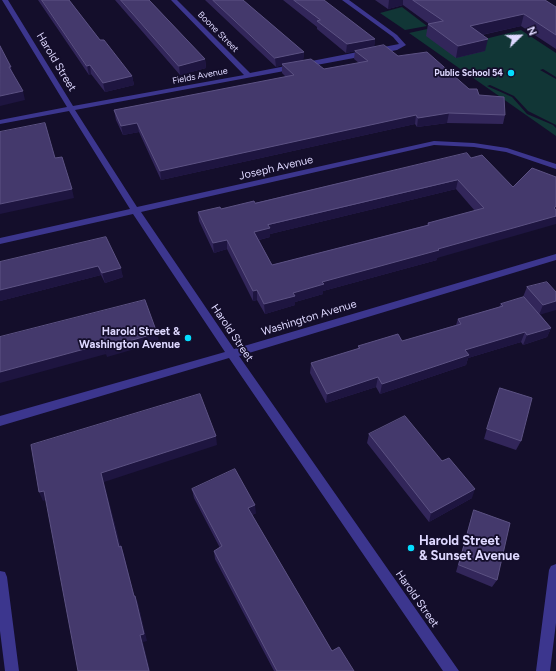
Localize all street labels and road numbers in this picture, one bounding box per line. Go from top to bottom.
street label: Boone Street [195,9,241,55]
street label: Harold Street [33,30,79,94]
street label: Fields Avenue [171,65,229,87]
street label: Joseph Avenue [238,153,314,183]
street label: Washington Avenue [260,297,358,339]
street label: Harold Street [208,302,256,364]
street label: Harold Street [393,568,441,630]

